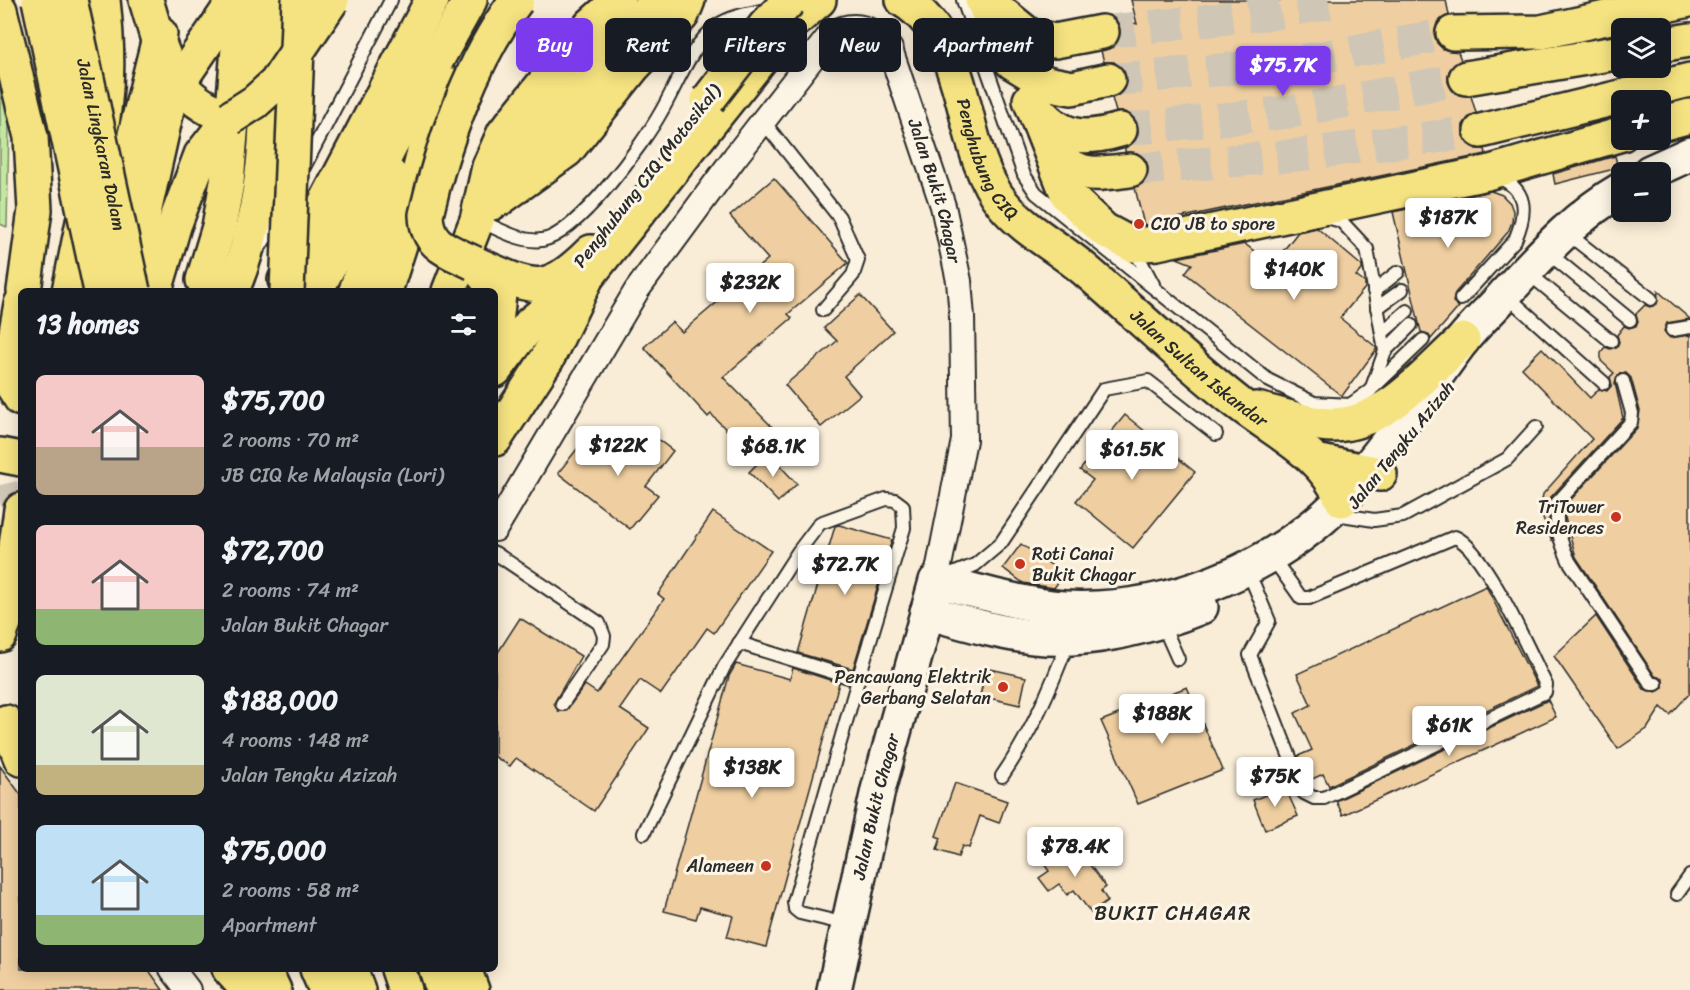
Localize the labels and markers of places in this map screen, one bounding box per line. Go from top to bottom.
pin: $75.7K [1234,46,1332,97]
pin: $187K [1406,198,1490,249]
place label: CIO JB to spore [1151,208,1275,240]
marker: CIO JB to spore [1132,217,1146,231]
pin: $140K [1252,250,1336,301]
pin: $232K [708,263,792,314]
pin: $122K [576,426,660,477]
pin: $68.1K [724,427,822,478]
pin: $61.5K [1083,430,1181,481]
place label: TriTower Residences [1516,491,1606,544]
marker: TriTower Residences [1609,510,1623,524]
place label: Roti Canai Bukit Chagar [1032,538,1137,591]
pin: $72.7K [796,545,894,596]
marker: Roti Canai Bukit Chagar [1013,557,1027,571]
place label: Pencawang Elektrik Gerbang Selatan [834,661,991,714]
marker: Pencawang Elektrik Gerbang Selatan [996,680,1010,694]
pin: $188K [1120,694,1204,745]
pin: $61K [1413,706,1485,757]
pin: $138K [710,748,794,799]
pin: $75K [1239,757,1311,808]
pin: $78.4K [1026,827,1124,878]
place label: Alameen [686,850,754,882]
marker: Alameen [759,859,773,873]

